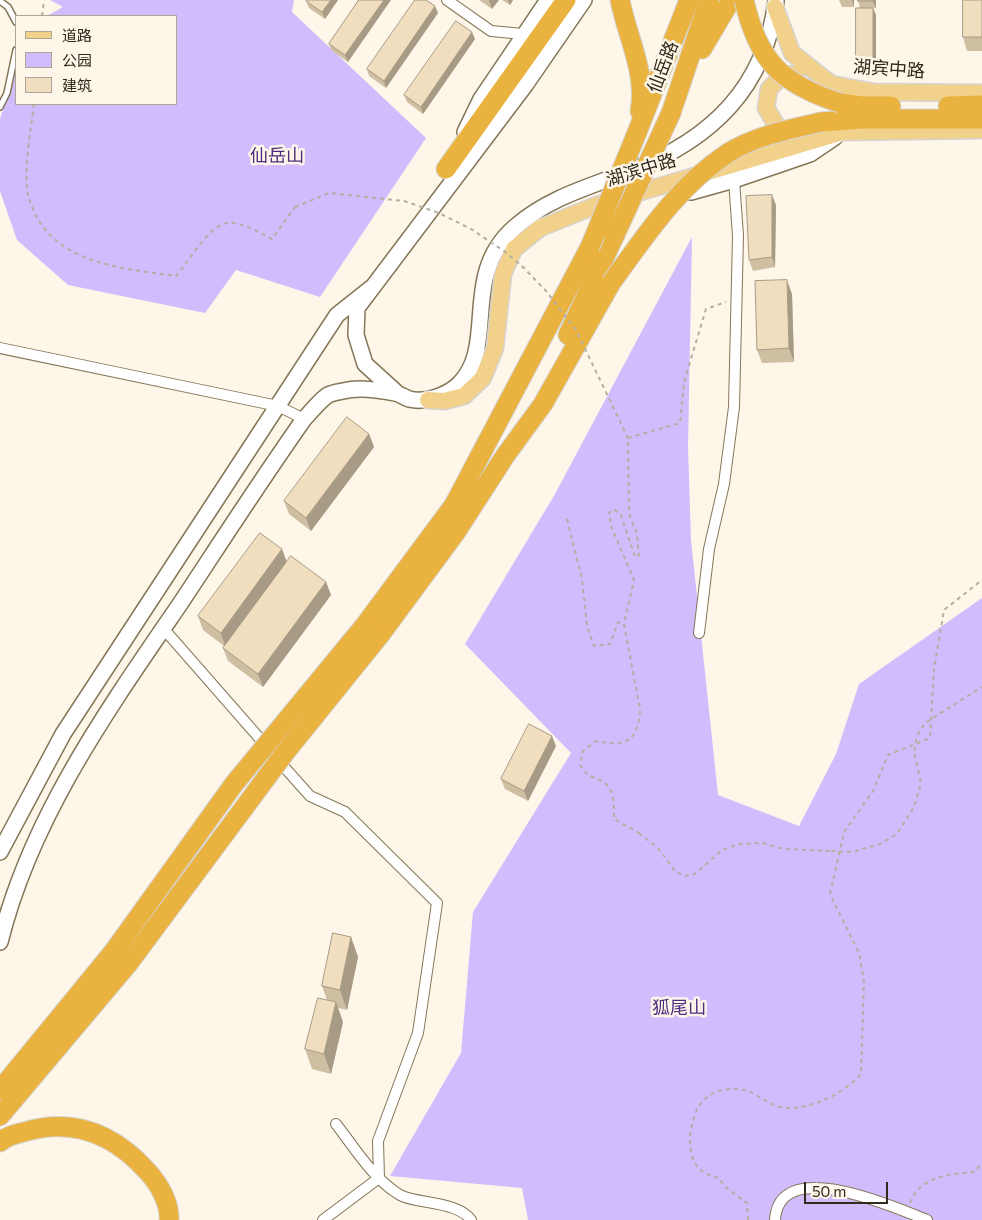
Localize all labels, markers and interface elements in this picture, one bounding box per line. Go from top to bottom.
legend [15,15,178,105]
text: 道路 [62,26,92,44]
street label: 仙岳路 [643,38,683,96]
text: 公园 [62,51,92,69]
street label: 湖宾中路 [852,56,926,82]
text: 建筑 [62,76,92,94]
park label: 仙岳山 [250,145,304,167]
street label: 湖滨中路 [603,149,679,191]
park label: 狐尾山 [652,997,706,1019]
scale bar [807,1172,891,1204]
text: 50 m [812,1182,846,1200]

